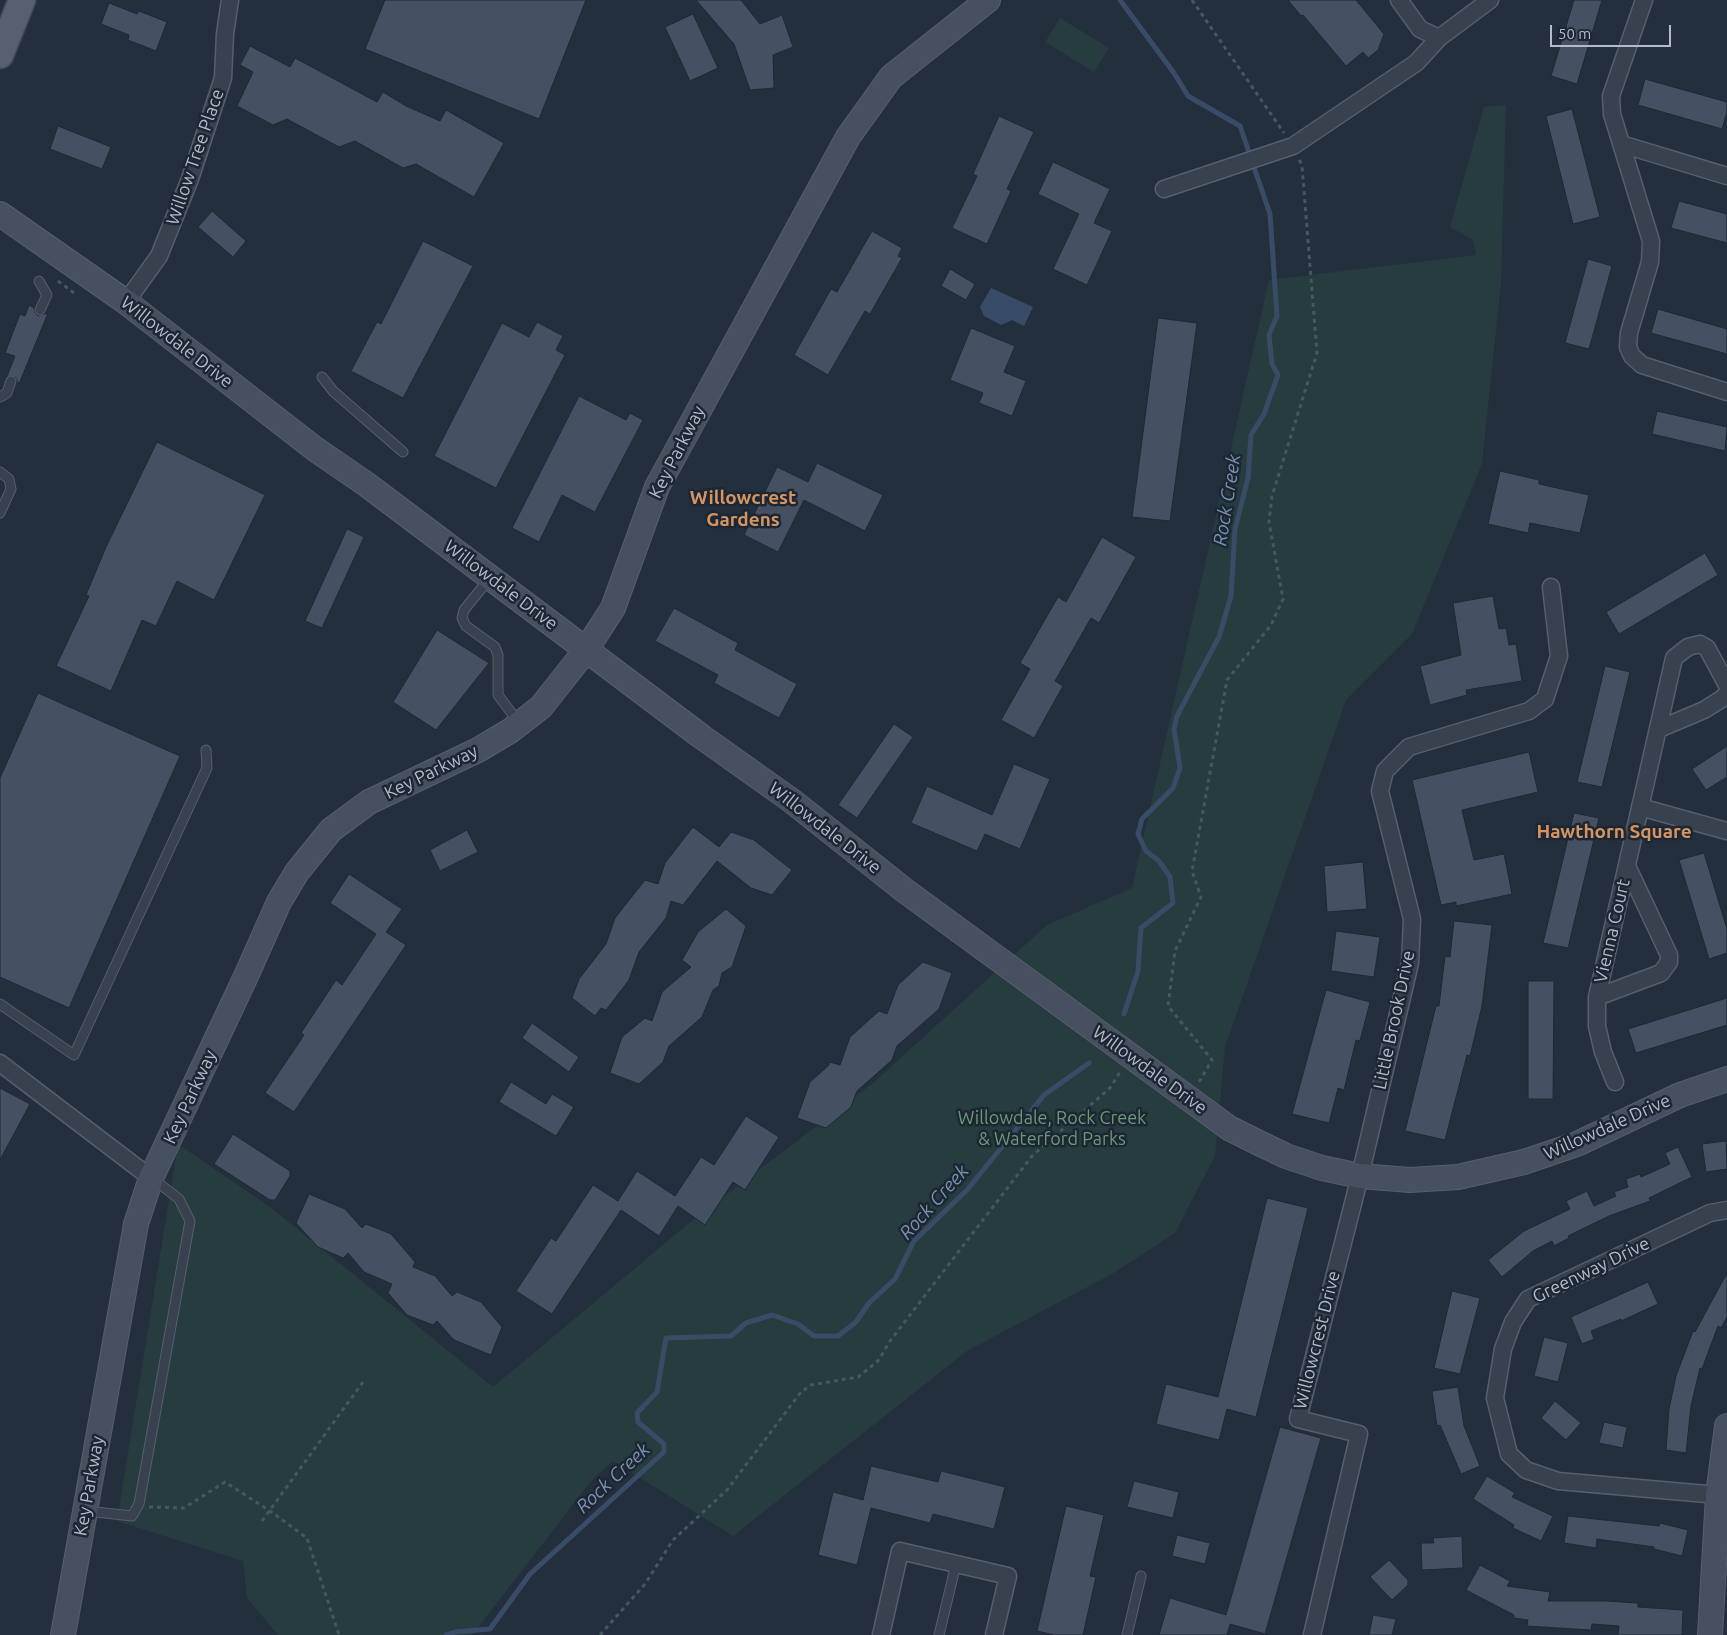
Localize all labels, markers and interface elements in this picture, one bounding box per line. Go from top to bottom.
scale bar [1552,15,1673,47]
text: 50 m [1558,25,1591,42]
street label: Willow Tree Place [162,86,228,228]
street label: Willowdale Drive [117,292,237,392]
street label: Key Parkway [644,402,710,502]
water label: Rock Creek [1208,452,1246,548]
district label: Willowcrest Gardens [690,487,796,531]
street label: Willowdale Drive [440,535,562,635]
street label: Key Parkway [381,740,481,804]
street label: Willowdale Drive [765,778,885,878]
district label: Hawthorn Square [1536,821,1692,843]
street label: Vienna Court [1590,877,1634,985]
street label: Little Brook Drive [1369,949,1419,1091]
street label: Willowdale Drive [1088,1021,1212,1119]
street label: Key Parkway [159,1047,221,1147]
street label: Willowdale Drive [1540,1089,1674,1165]
park label: Willowdale, Rock Creek & Waterford Parks [958,1107,1146,1150]
water label: Rock Creek [895,1160,973,1244]
street label: Greenway Drive [1529,1232,1653,1308]
street label: Willowcrest Drive [1289,1269,1345,1411]
street label: Key Parkway [70,1434,108,1538]
water label: Rock Creek [571,1438,655,1518]

